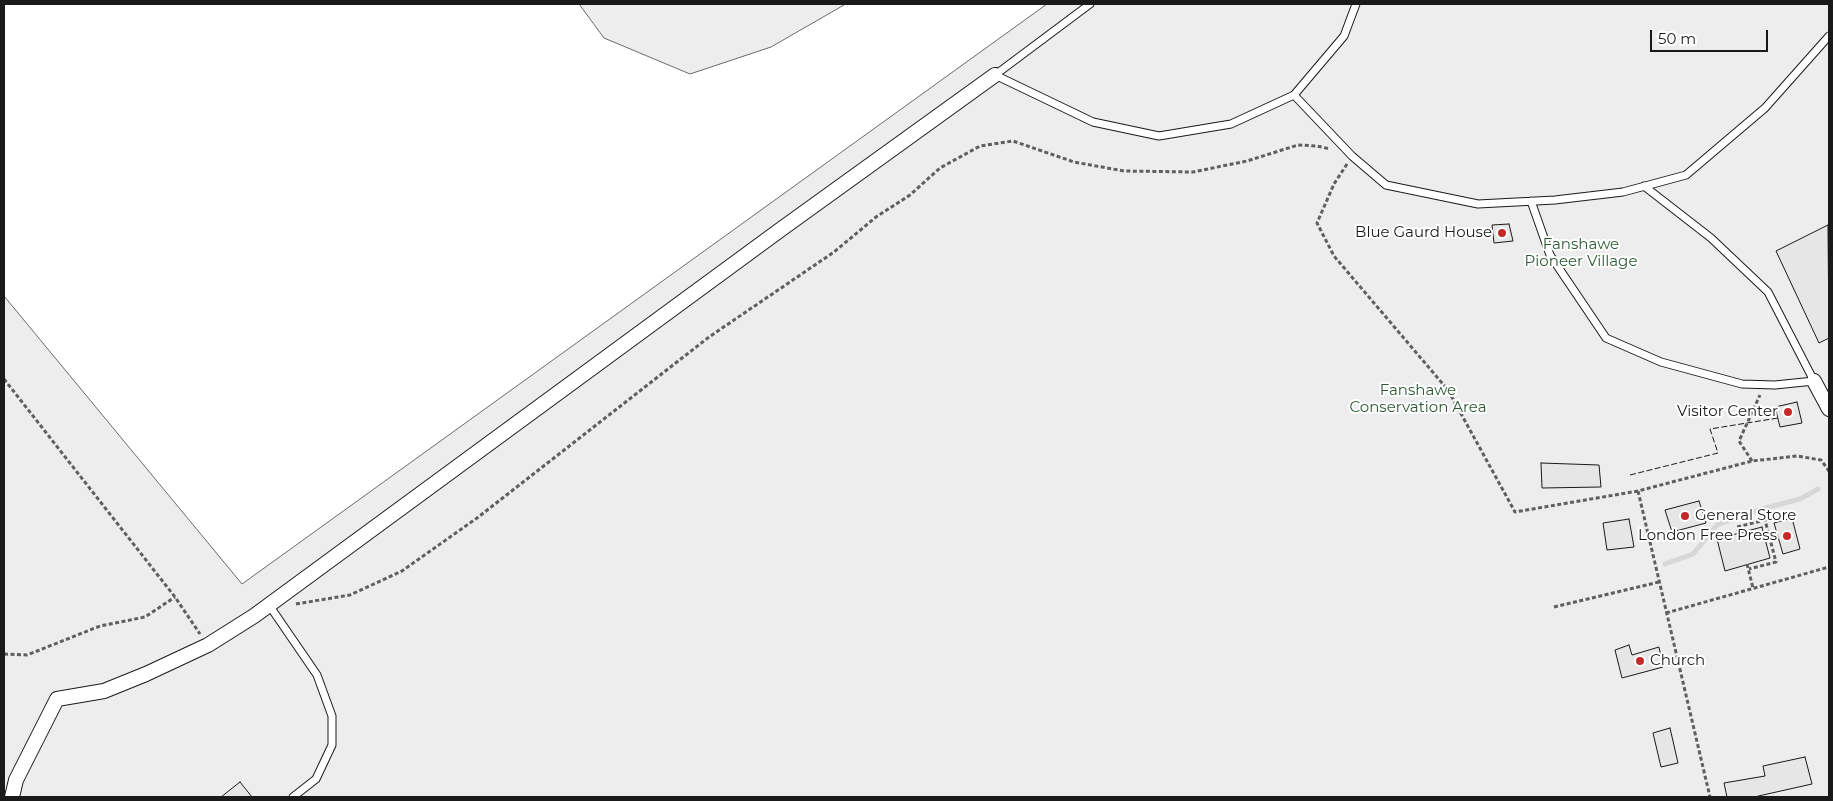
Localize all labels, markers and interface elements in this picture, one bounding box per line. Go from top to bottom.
scale bar [1653,20,1770,52]
text: 50 m [1658,29,1696,48]
place label: Blue Gaurd House [1355,224,1492,242]
marker: Blue Gaurd House [1496,227,1508,239]
park label: Fanshawe Pioneer Village [1525,236,1637,271]
park label: Fanshawe Conservation Area [1349,382,1487,417]
place label: Visitor Center [1677,403,1778,421]
marker: Visitor Center [1782,406,1794,418]
place label: General Store [1695,507,1796,525]
marker: General Store [1679,510,1691,522]
place label: London Free Press [1638,527,1777,545]
marker: London Free Press [1781,530,1793,542]
place label: Church [1650,652,1705,670]
marker: Church [1634,655,1646,667]

